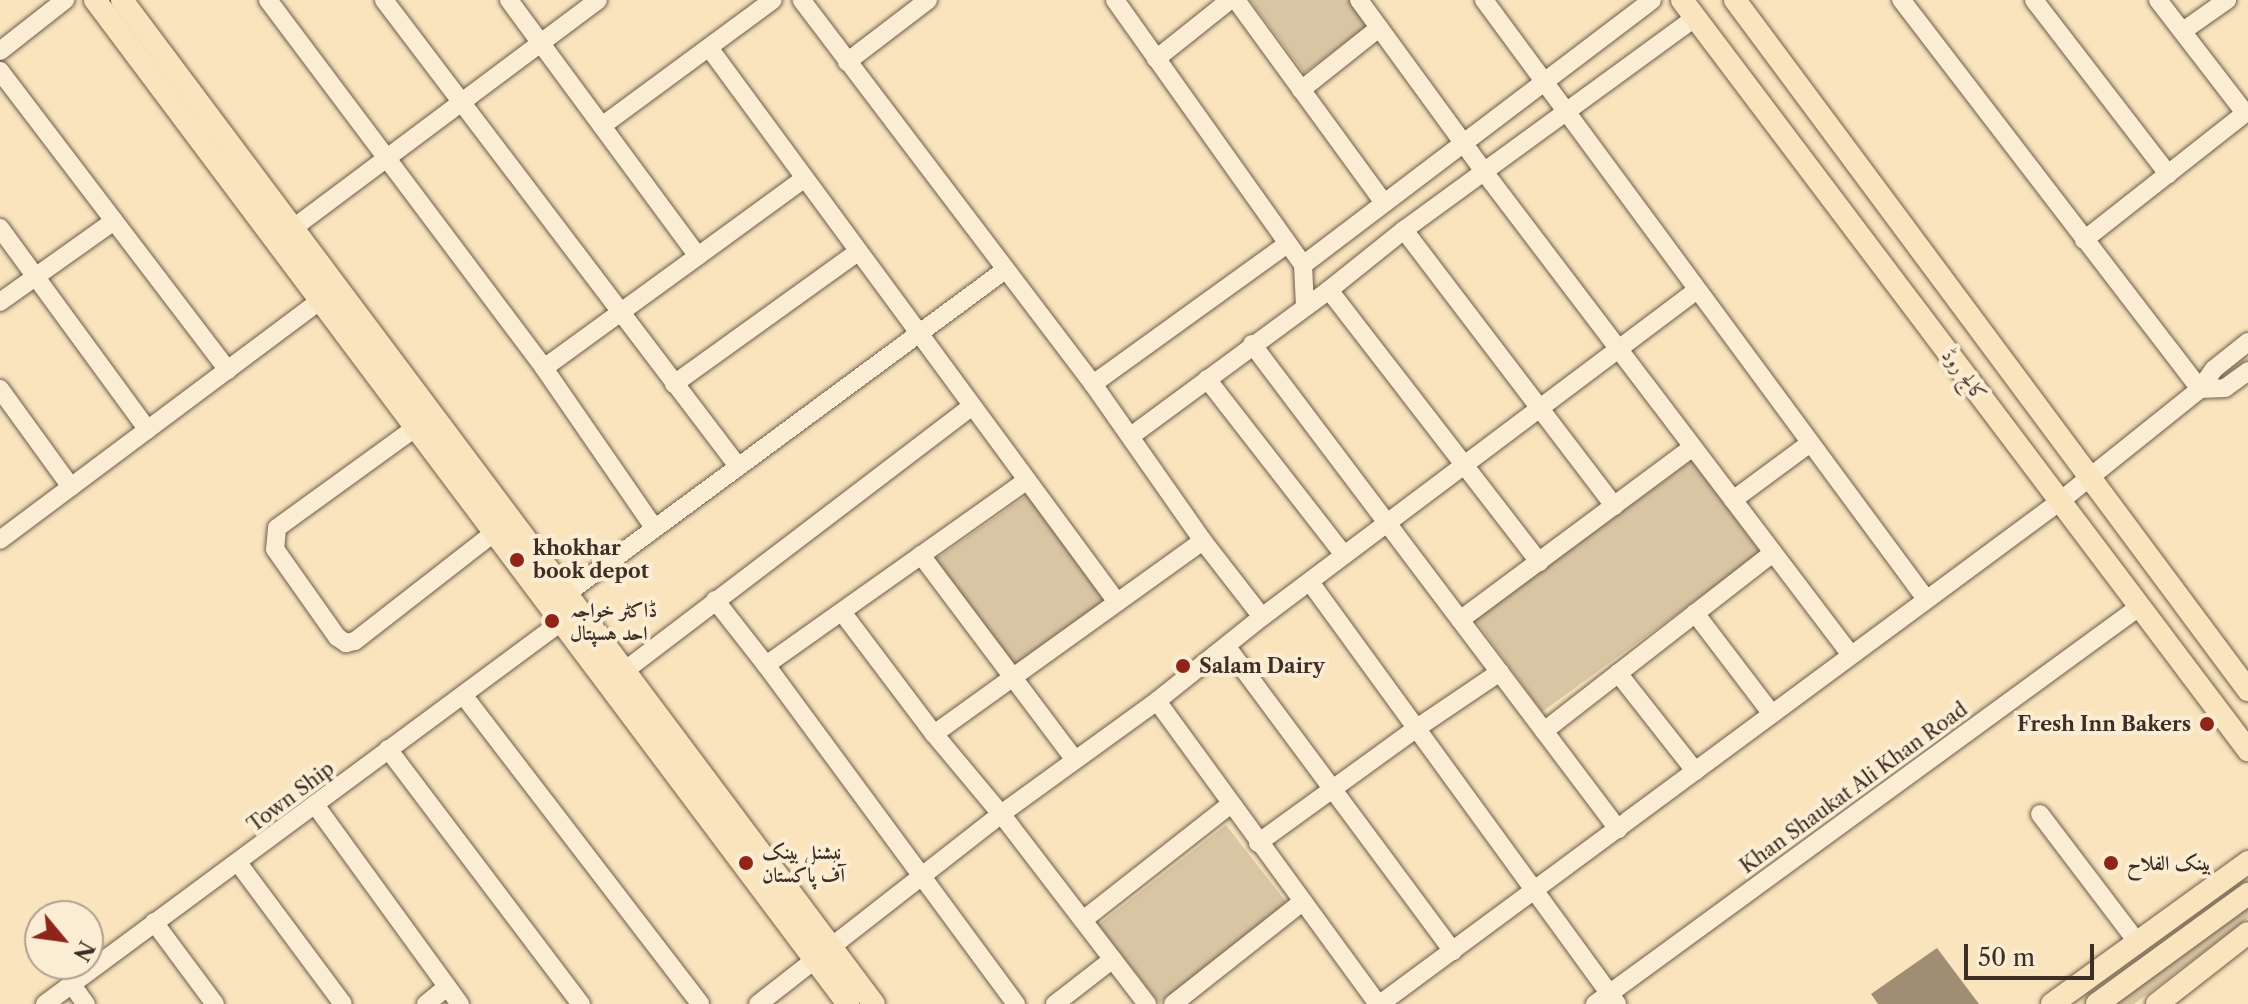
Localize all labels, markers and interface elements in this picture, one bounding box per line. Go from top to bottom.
street label: کالج روڈ [1936,344,1992,406]
place label: khokhar book depot [533,536,649,583]
marker: khokhar book depot [508,551,526,569]
place label: ڈاکٹر خواجہ احد ہسپتال [570,598,657,645]
marker: ڈاکٹر خواجہ احد ہسپتال [541,610,563,632]
place label: Salam Dairy [1199,654,1325,678]
marker: Salam Dairy [1174,657,1192,675]
street label: Khan Shaukat Ali Khan Road [1735,697,1973,879]
place label: Fresh Inn Bakers [2017,712,2191,736]
marker: Fresh Inn Bakers [2198,715,2216,733]
street label: Town Ship [243,757,339,837]
place label: نیشنل بینک آف پاکستان [762,840,845,887]
place label: بینک الفلاح [2127,851,2212,875]
marker: نیشنل بینک آف پاکستان [737,854,755,872]
marker: بینک الفلاح [2102,854,2120,872]
north arrow [24,900,104,980]
scale bar [1968,928,2098,978]
text: N [67,936,100,966]
text: 50 m [1978,943,2035,972]

